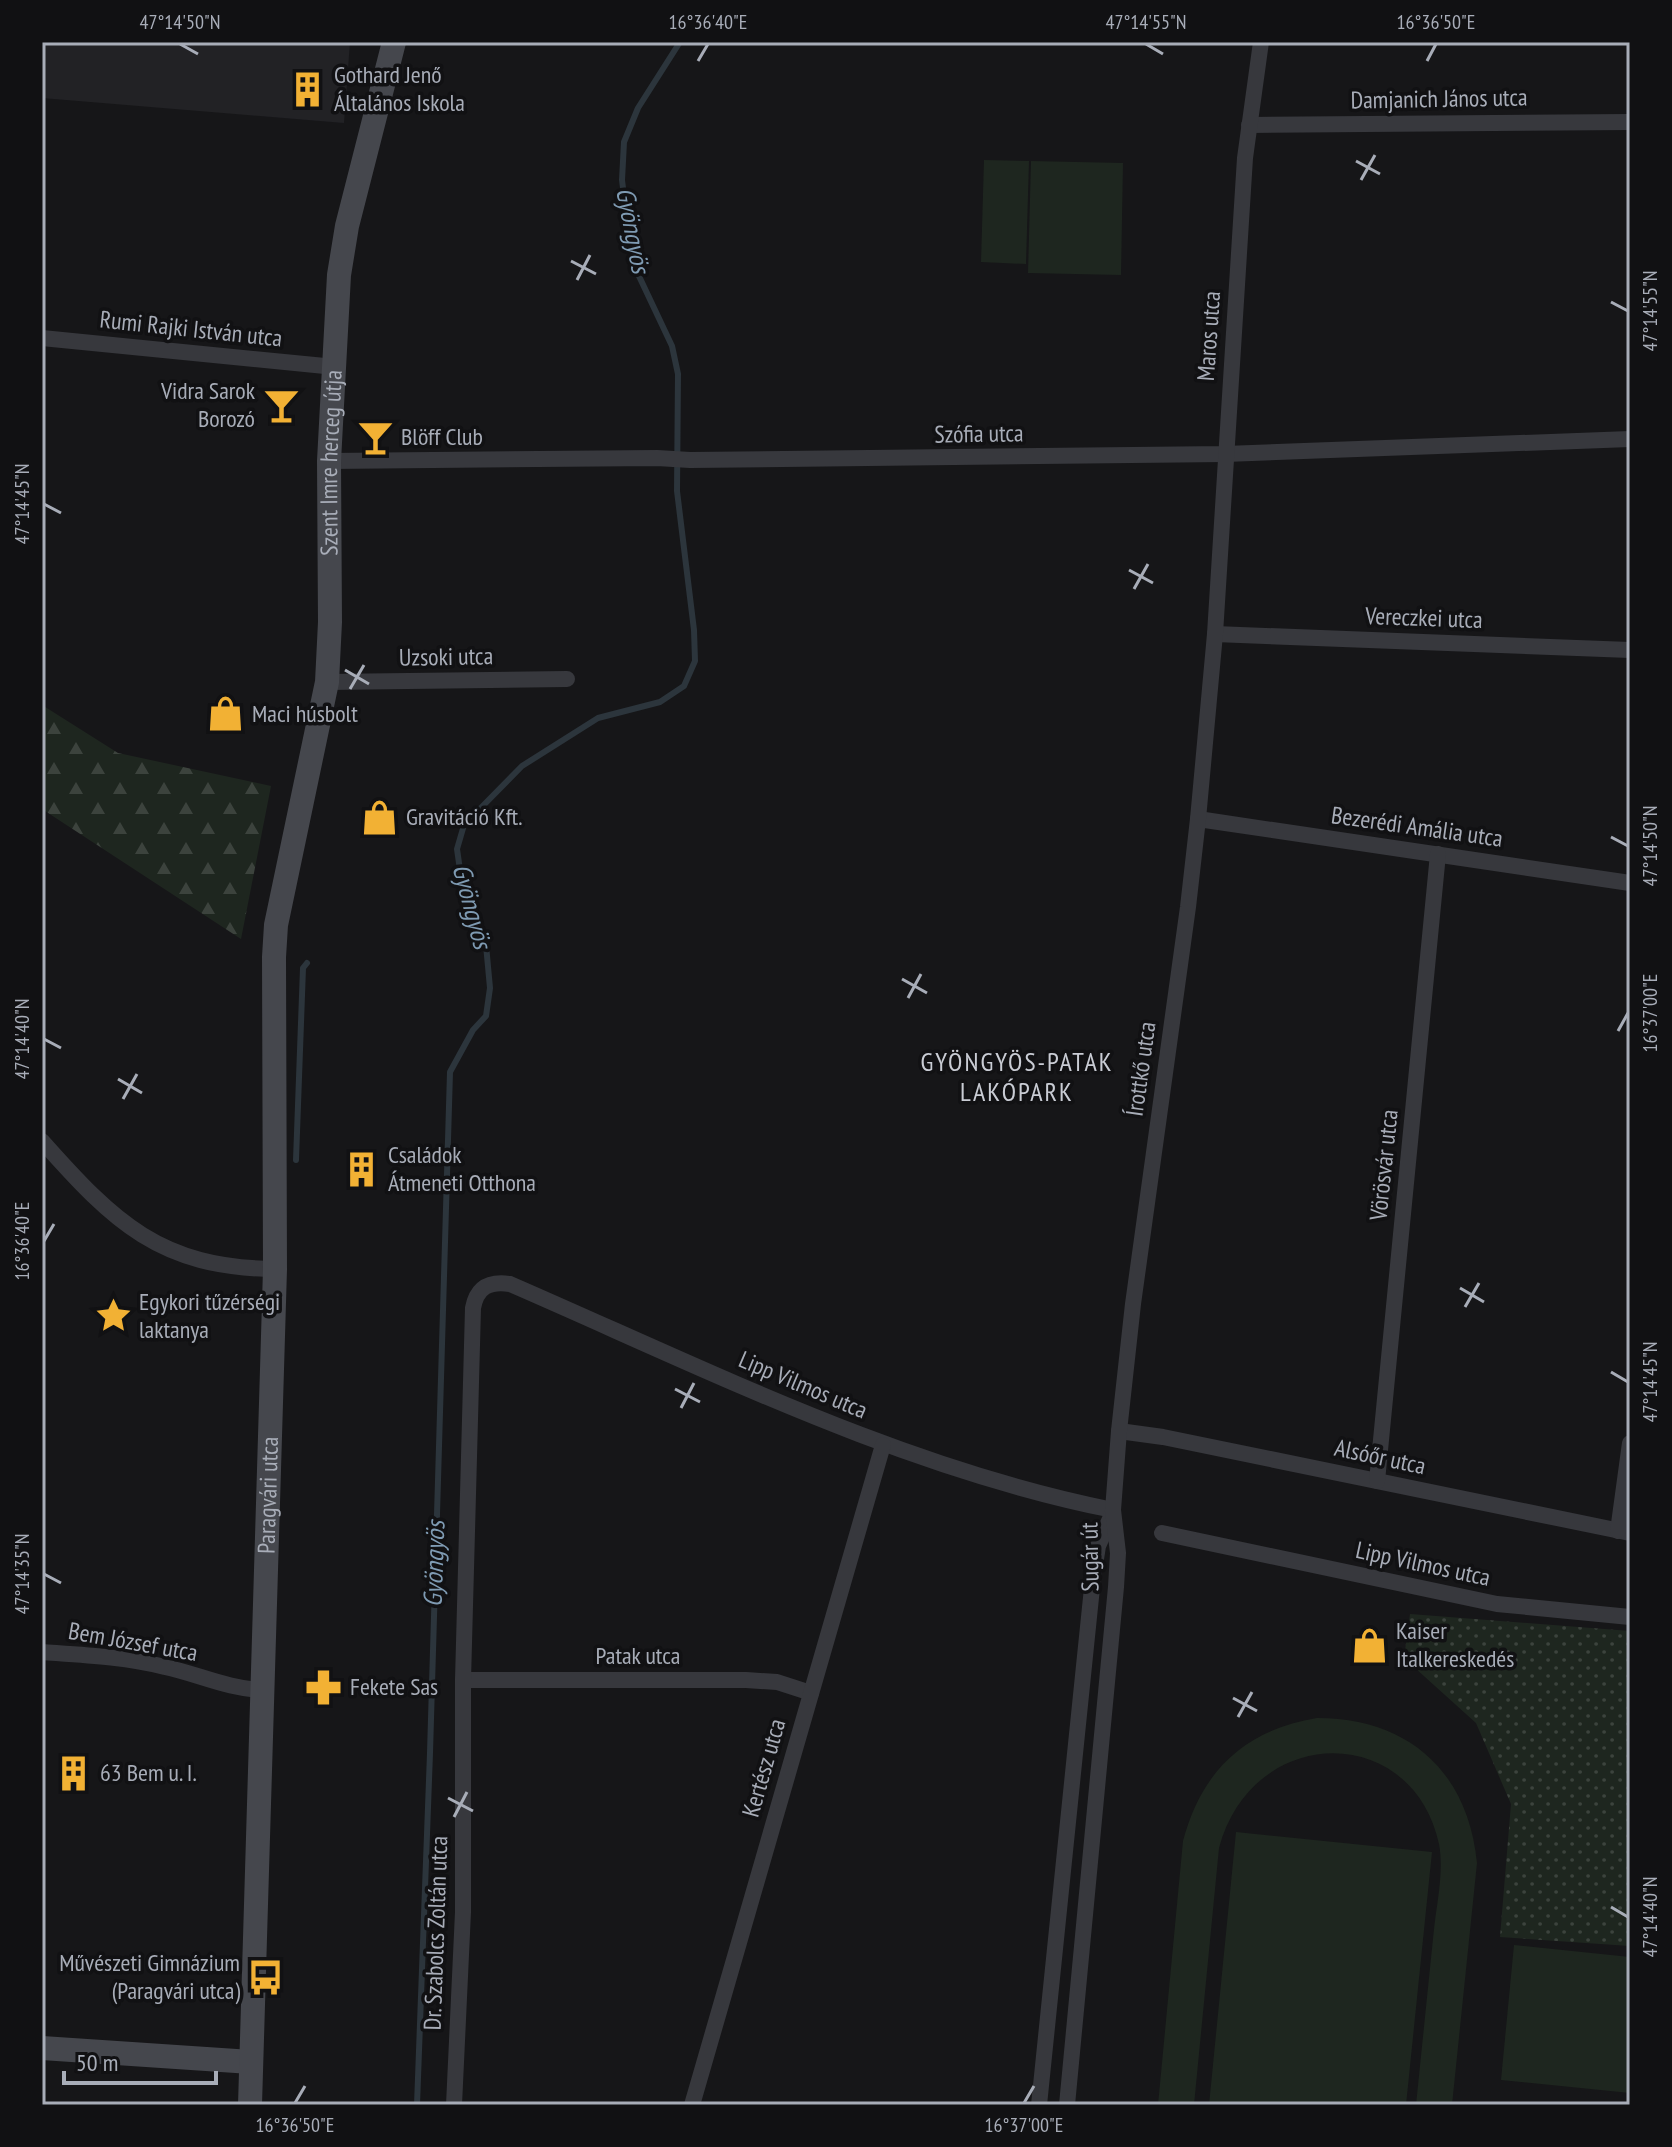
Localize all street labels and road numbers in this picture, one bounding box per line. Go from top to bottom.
street label: Damjanich János utca [1350,81,1528,116]
street label: Maros utca [1190,290,1227,382]
street label: Rumi Rajki István utca [98,304,284,354]
street label: Szent Imre herceg útja [313,369,349,556]
street label: Szófia utca [934,417,1024,450]
street label: Vereczkei utca [1364,600,1483,635]
street label: Uzsoki utca [399,640,493,673]
street label: Bezerédi Amália utca [1329,799,1505,854]
street label: Írottkő utca [1119,1020,1162,1118]
street label: Vörösvár utca [1362,1108,1405,1223]
street label: Lipp Vilmos utca [734,1344,872,1426]
street label: Alsóőr utca [1332,1432,1429,1481]
street label: Paragvári utca [250,1436,285,1554]
street label: Sugár út [1073,1522,1106,1592]
street label: Lipp Vilmos utca [1353,1534,1493,1593]
street label: Bem József utca [66,1615,200,1668]
street label: Patak utca [596,1640,680,1671]
street label: Kertész utca [735,1715,792,1820]
street label: Dr. Szabolcs Zoltán utca [417,1835,454,2031]

